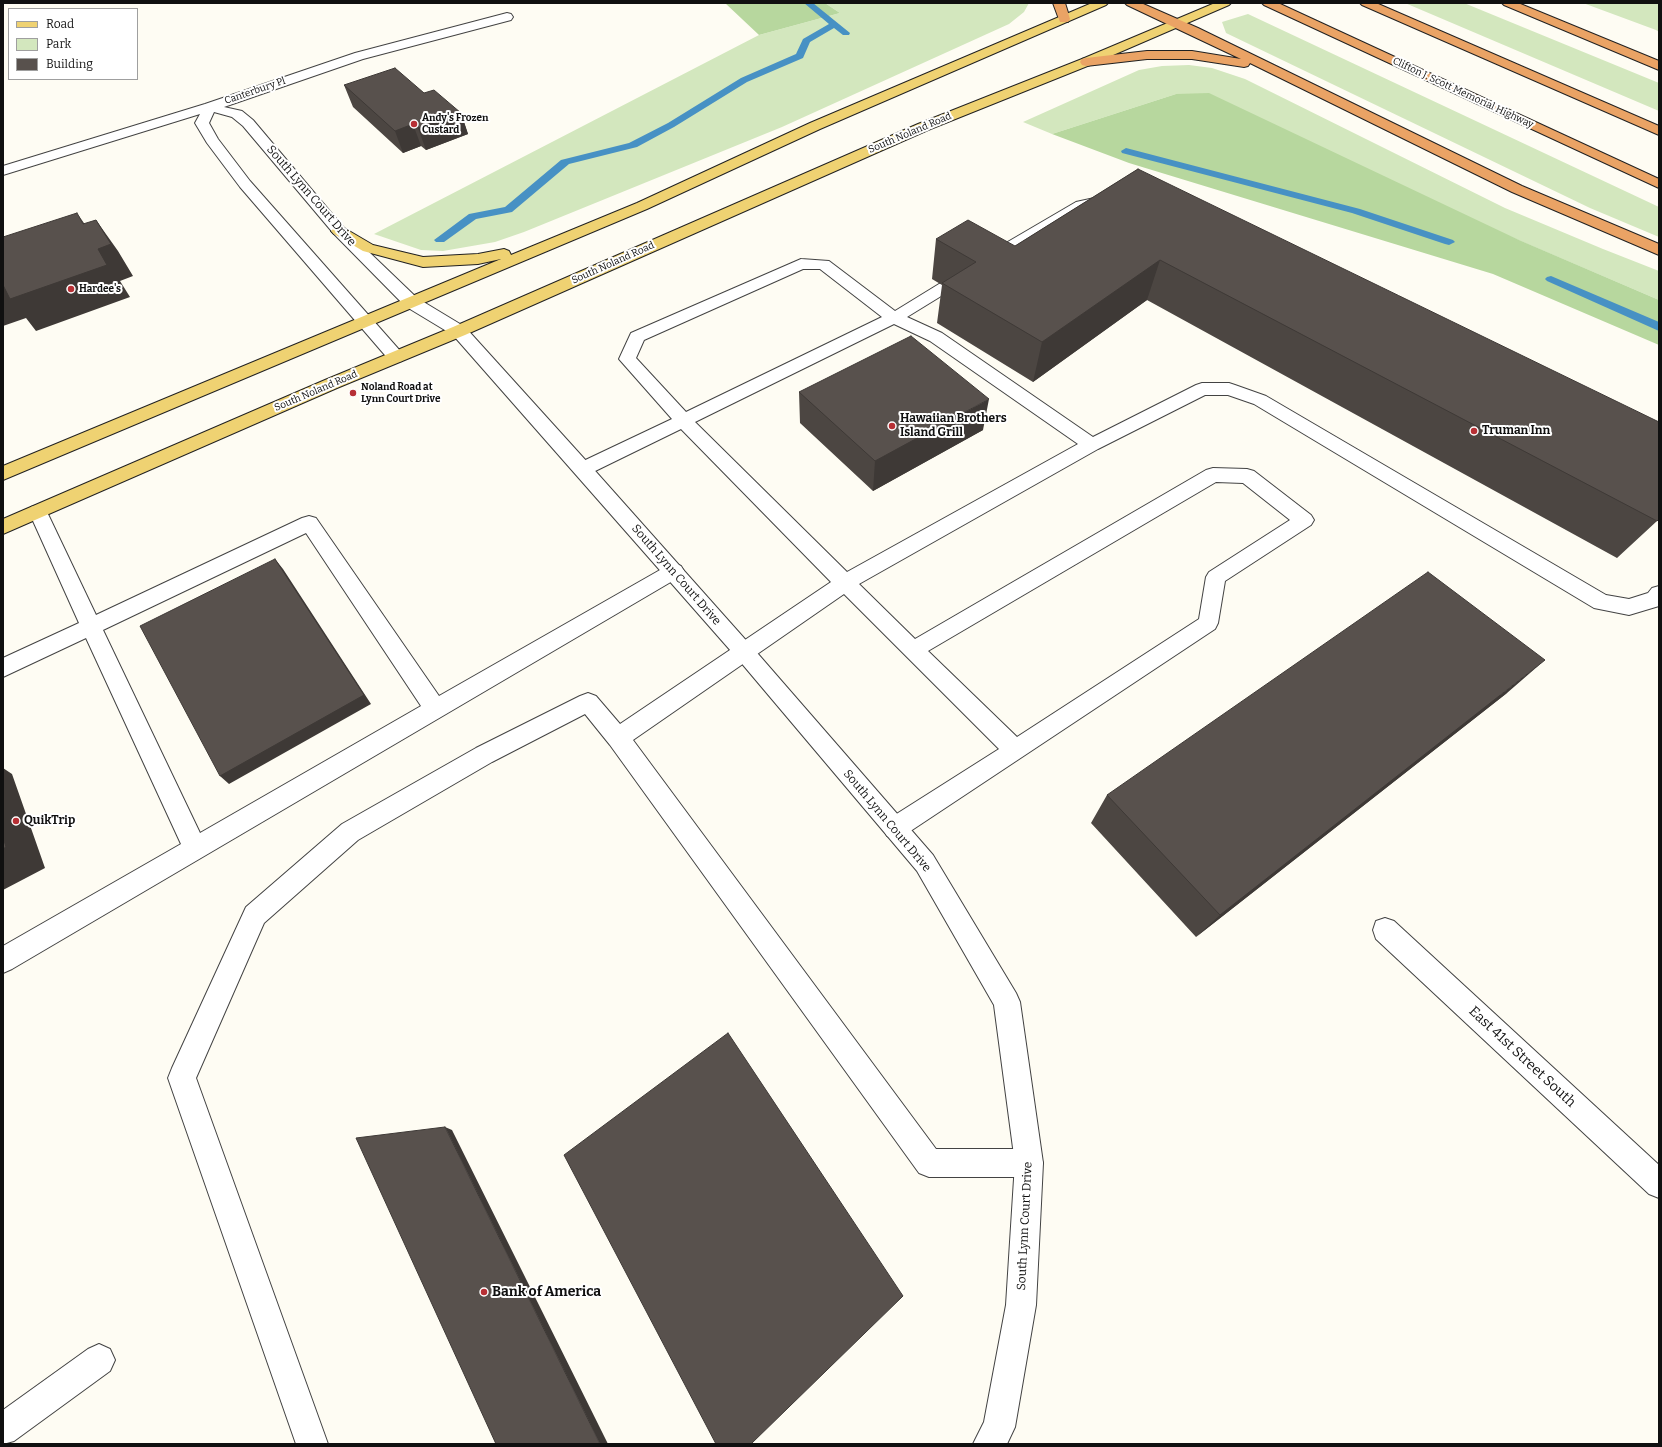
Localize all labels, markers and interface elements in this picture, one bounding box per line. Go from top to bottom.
legend [8,8,138,80]
text: Road [46,17,74,31]
text: Park [46,37,71,51]
street label: Clifton J. Scott Memorial Highway [1391,55,1535,131]
text: Building [46,57,93,71]
street label: Canterbury Pl [223,75,287,107]
street label: South Noland Road [867,110,953,156]
place label: Andy's Frozen Custard [422,112,488,136]
marker: Andy's Frozen Custard [409,119,419,129]
street label: South Lynn Court Drive [263,143,359,249]
street label: South Noland Road [570,239,656,287]
place label: Hardee's [79,283,121,295]
marker: Hardee's [66,284,76,294]
street label: South Noland Road [273,368,359,414]
place label: Noland Road at Lynn Court Drive [361,381,440,404]
marker: Noland Road at Lynn Court Drive [348,388,358,398]
place label: Hawaiian Brothers Island Grill [900,412,1007,440]
marker: Hawaiian Brothers Island Grill [887,421,897,431]
place label: Truman Inn [1482,424,1550,438]
marker: Truman Inn [1469,426,1479,436]
street label: South Lynn Court Drive [628,522,724,628]
street label: South Lynn Court Drive [840,767,934,875]
place label: QuikTrip [24,814,75,828]
marker: QuikTrip [11,816,21,826]
street label: East 41st Street South [1465,1003,1579,1111]
street label: South Lynn Court Drive [1014,1161,1036,1291]
place label: Bank of America [492,1284,601,1300]
marker: Bank of America [479,1287,489,1297]

